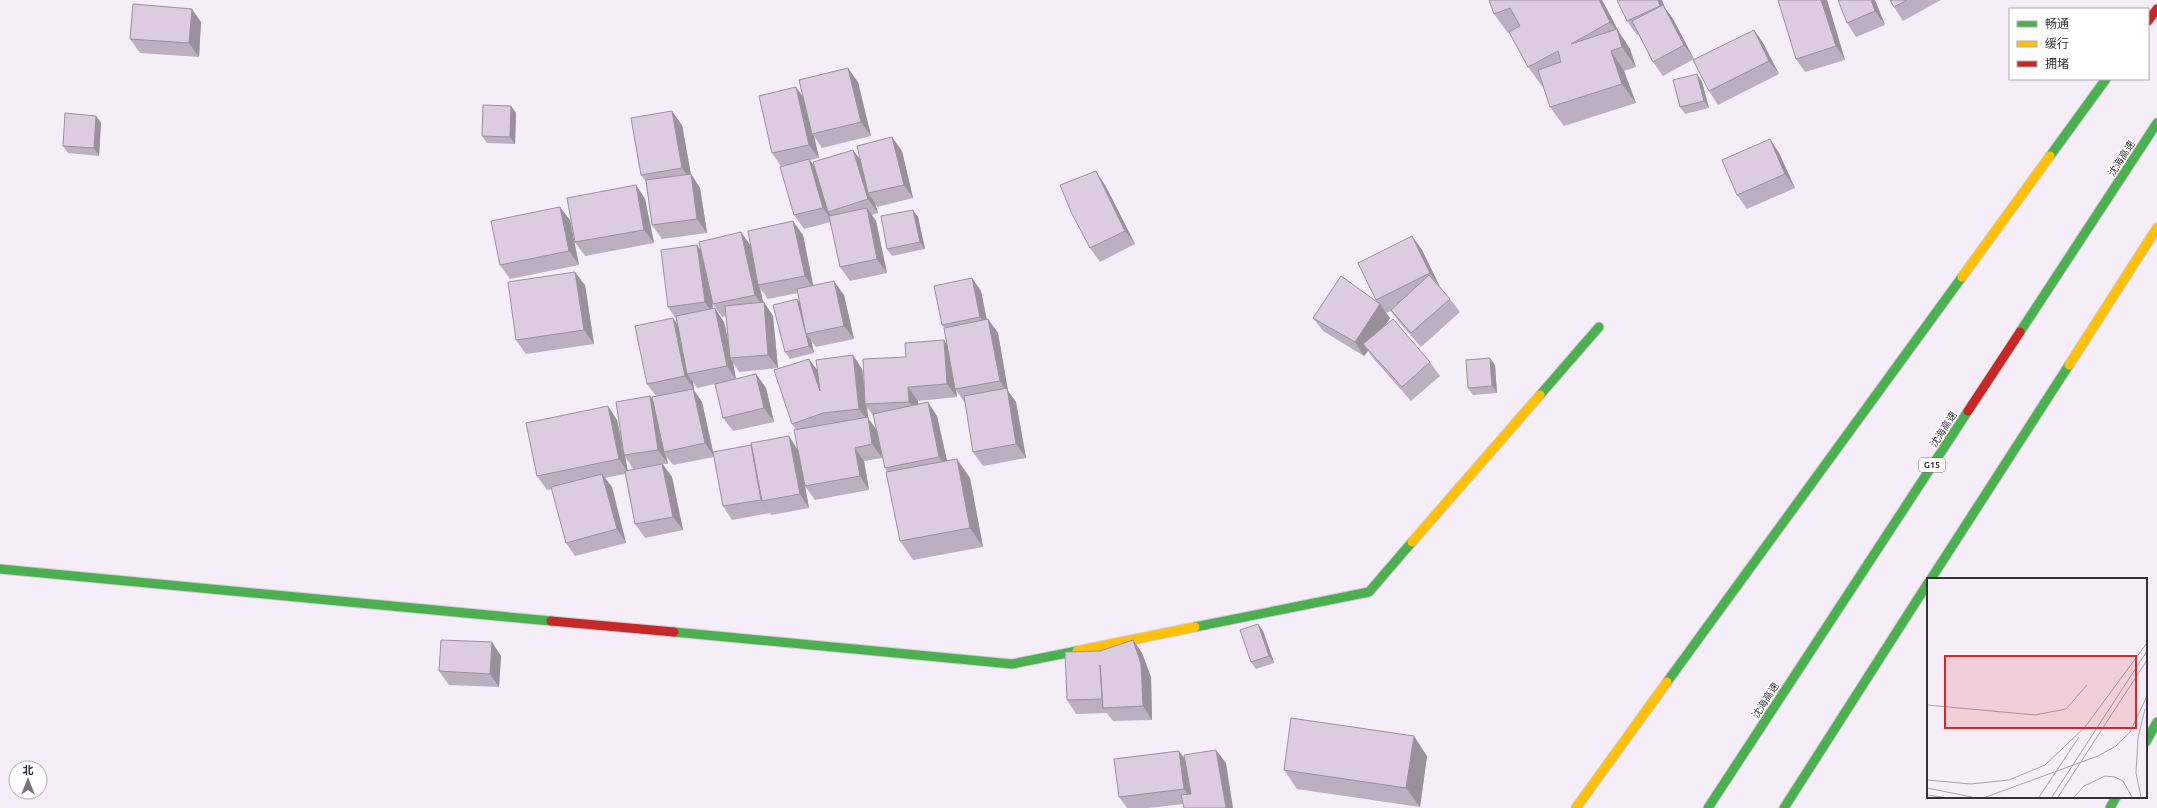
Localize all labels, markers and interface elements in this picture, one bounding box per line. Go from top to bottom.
legend [2009,8,2149,80]
text: 畅通 [2045,17,2069,30]
text: 缓行 [2045,37,2069,50]
text: 拥堵 [2045,57,2069,70]
street label: 沈海高速 [2106,139,2137,178]
street label: 沈海高速 [1928,410,1959,449]
road number: G15 [1919,458,1945,472]
inset map [1927,578,2147,798]
street label: 沈海高速 [1750,681,1781,720]
north arrow [8,760,48,800]
text: 北 [23,764,34,776]

